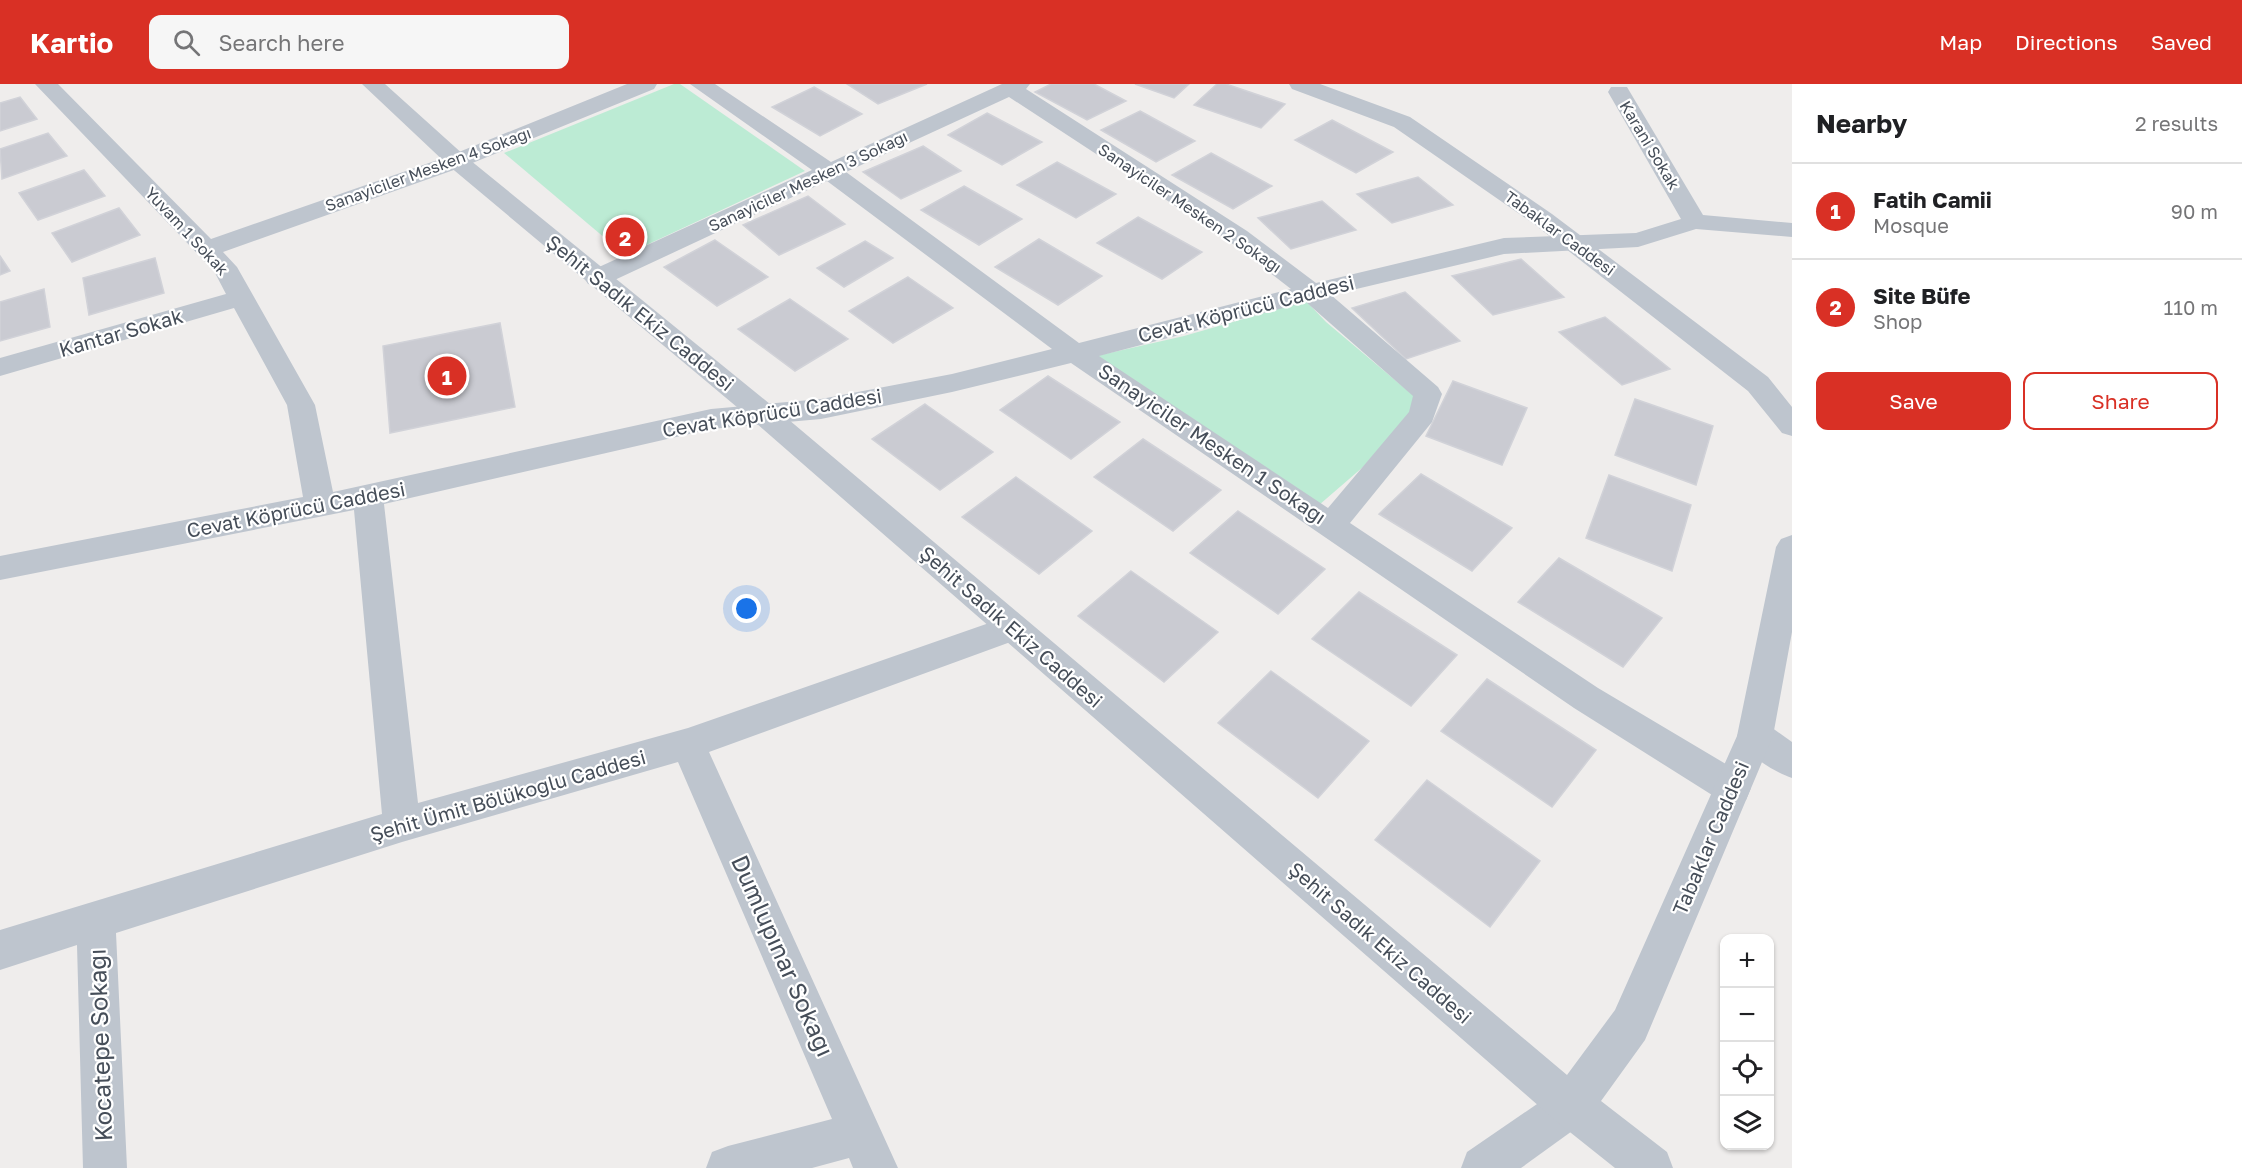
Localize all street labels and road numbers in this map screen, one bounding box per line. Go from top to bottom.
street label: Karani Sokak [1616,97,1684,193]
street label: Sanayiciler Mesken 4 Sokağı [322,122,534,216]
street label: Sanayiciler Mesken 3 Sokağı [705,126,911,236]
street label: Sanayiciler Mesken 2 Sokağı [1094,139,1286,277]
street label: Yuvam 1 Sokak [141,183,233,279]
street label: Tabaklar Caddesi [1501,186,1619,280]
street label: Şehit Sadık Ekiz Caddesi [542,229,739,395]
street label: Cevat Köprücü Caddesi [1135,270,1356,347]
street label: Kantar Sokak [56,303,185,361]
street label: Sanayiciler Mesken 1 Sokağı [1094,358,1331,528]
street label: Cevat Köprücü Caddesi [660,383,883,441]
street label: Cevat Köprücü Caddesi [184,476,407,542]
street label: Şehit Sadık Ekiz Caddesi [915,540,1108,712]
street label: Şehit Ümit Bölükoğlu Caddesi [367,744,648,846]
street label: Tabaklar Caddesi [1667,757,1753,918]
street label: Dumlupınar Sokağı [726,850,841,1061]
street label: Şehit Sadık Ekiz Caddesi [1284,856,1477,1028]
street label: Kocatepe Sokağı [82,948,117,1142]

